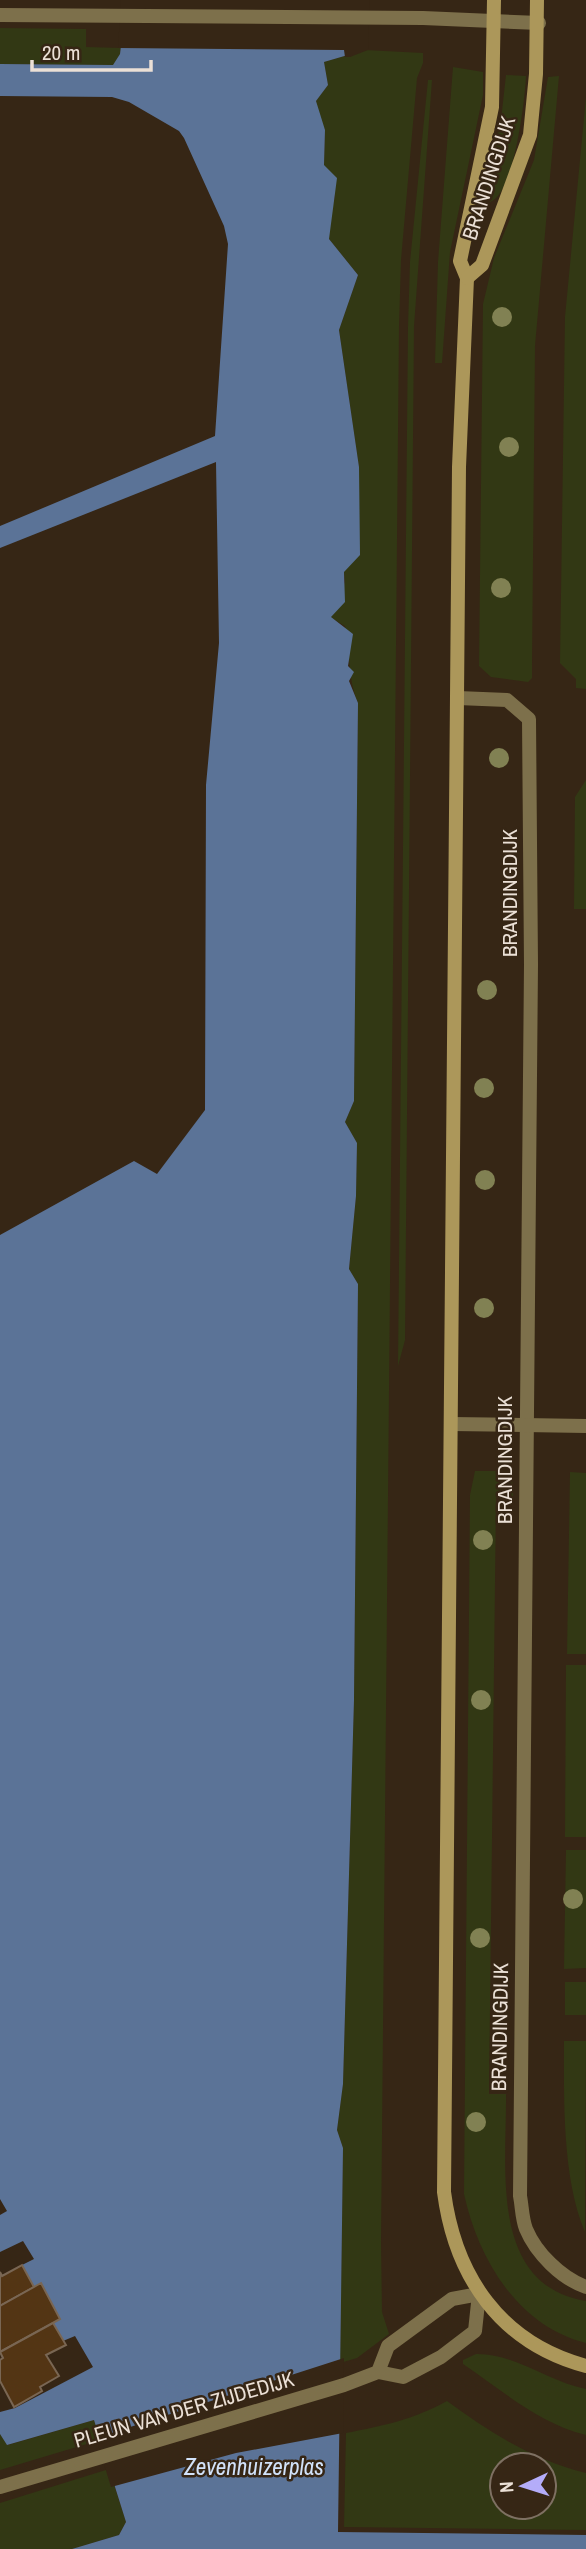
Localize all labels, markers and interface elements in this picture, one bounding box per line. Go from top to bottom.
scale bar [32,28,150,72]
text: 20 m [42,38,80,67]
street label: BRANDINGDIJK [455,112,522,243]
street label: BRANDINGDIJK [495,828,524,957]
street label: BRANDINGDIJK [490,1395,519,1524]
street label: BRANDINGDIJK [484,1962,515,2091]
street label: PLEUN VAN DER ZIJDEDIJK [71,2364,298,2455]
water label: Zevenhuizerplas [183,2451,324,2482]
north arrow [488,2451,558,2521]
text: N [493,2481,519,2494]

